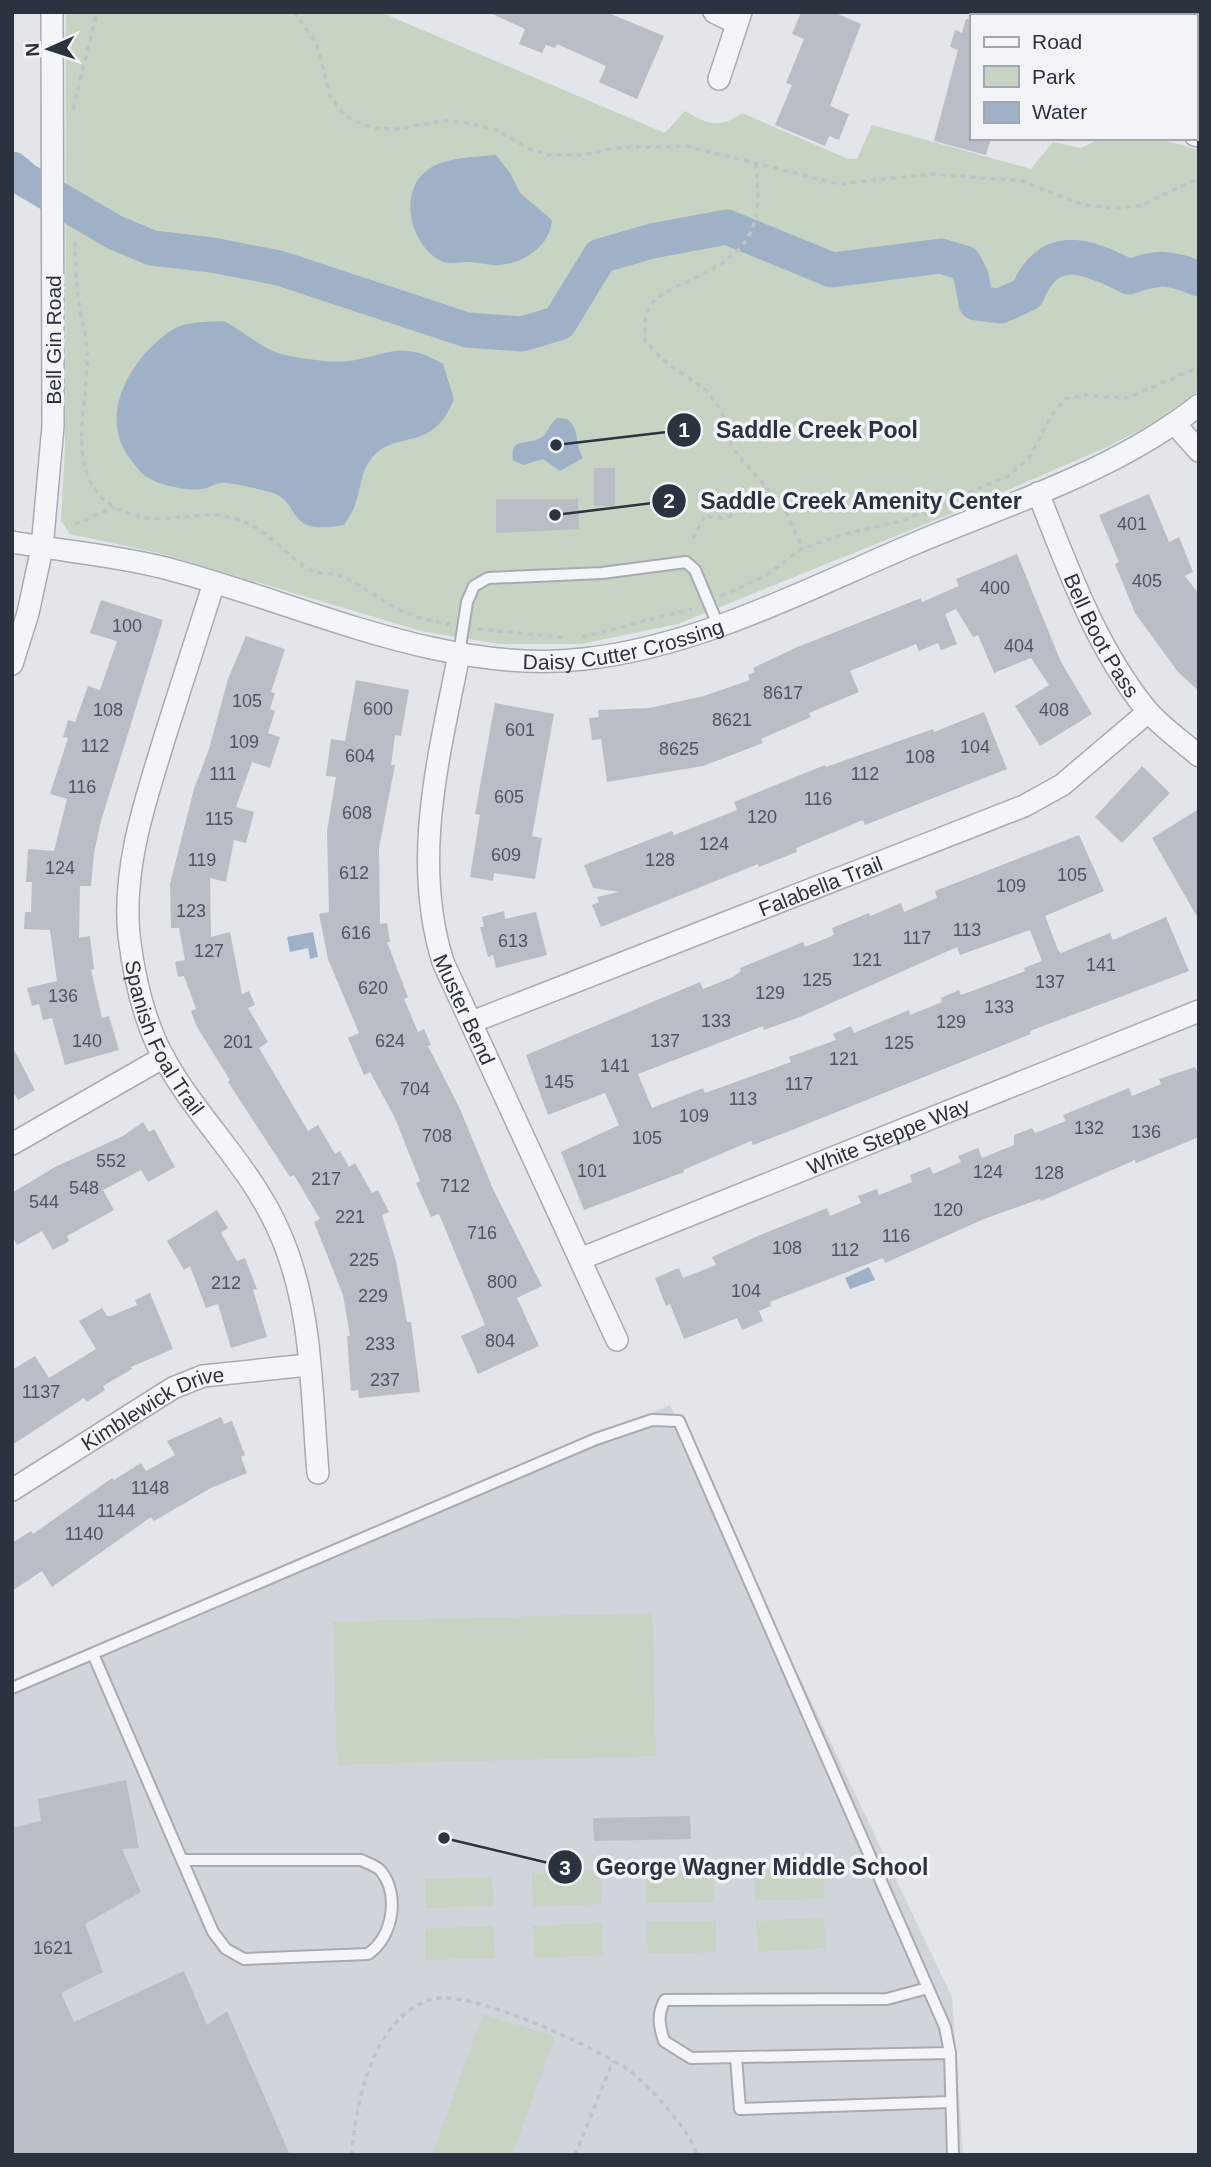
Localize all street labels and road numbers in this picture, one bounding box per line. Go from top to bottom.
street label: Bell Gin Road [42,275,65,405]
street label: Bell Boot Pass [1060,570,1144,701]
street label: Daisy Cutter Crossing [522,614,726,673]
street label: Falabella Trail [755,851,885,920]
street label: Muster Bend [429,950,500,1068]
street label: Spanish Foal Trail [121,958,209,1119]
street label: White Steppe Way [803,1092,973,1178]
street label: Kimblewick Drive [77,1362,225,1455]

